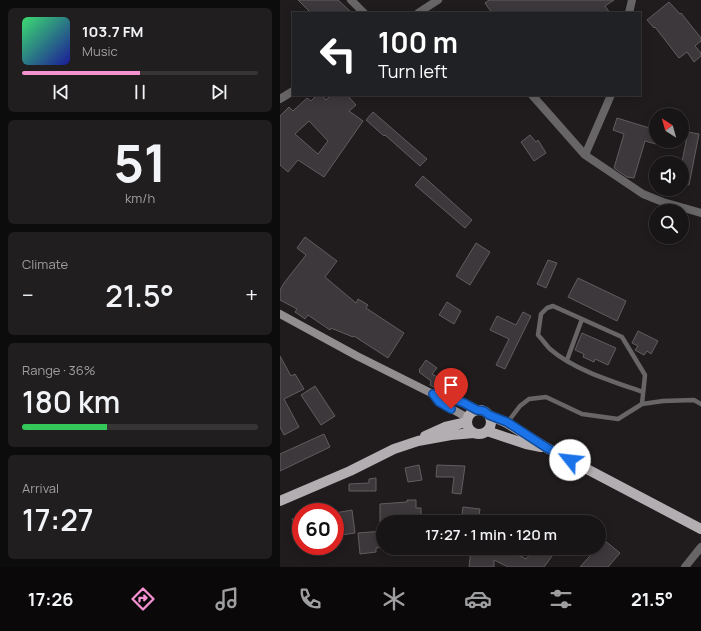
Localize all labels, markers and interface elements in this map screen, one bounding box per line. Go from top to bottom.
text: 103.7 FM [82,21,143,42]
text: 100 m [378,23,458,61]
icon: left [312,28,364,80]
text: Music [82,42,118,60]
text: Turn left [378,59,448,83]
icon: previous [50,81,72,103]
icon: pause [129,81,151,103]
icon: next [208,81,230,103]
north arrow [649,108,689,148]
map controls [649,108,689,244]
text: 51 [113,127,167,198]
button: sound [649,156,689,196]
text: km/h [125,189,155,207]
button: search [649,204,689,244]
text: Climate [22,255,68,273]
text: 21.5° [105,275,174,316]
text: − [22,280,34,310]
text: + [245,280,258,310]
text: Range · 36% [22,361,96,379]
pin [434,368,468,409]
icon: arrive [440,374,462,396]
text: 180 km [22,381,120,422]
position arrow [549,439,591,481]
text: Arrival [22,479,59,497]
text: 17:27 [22,499,94,540]
speed limit sign: 60 [292,503,344,555]
text: 17:27 · 1 min · 120 m [425,524,557,545]
icon: directions [129,585,157,613]
icon: music [213,585,241,613]
icon: phone [296,585,324,613]
icon: climate [380,585,408,613]
icon: car [464,585,492,613]
icon: filters [547,585,575,613]
text: 17:26 [28,587,73,611]
text: 21.5° [631,587,673,611]

